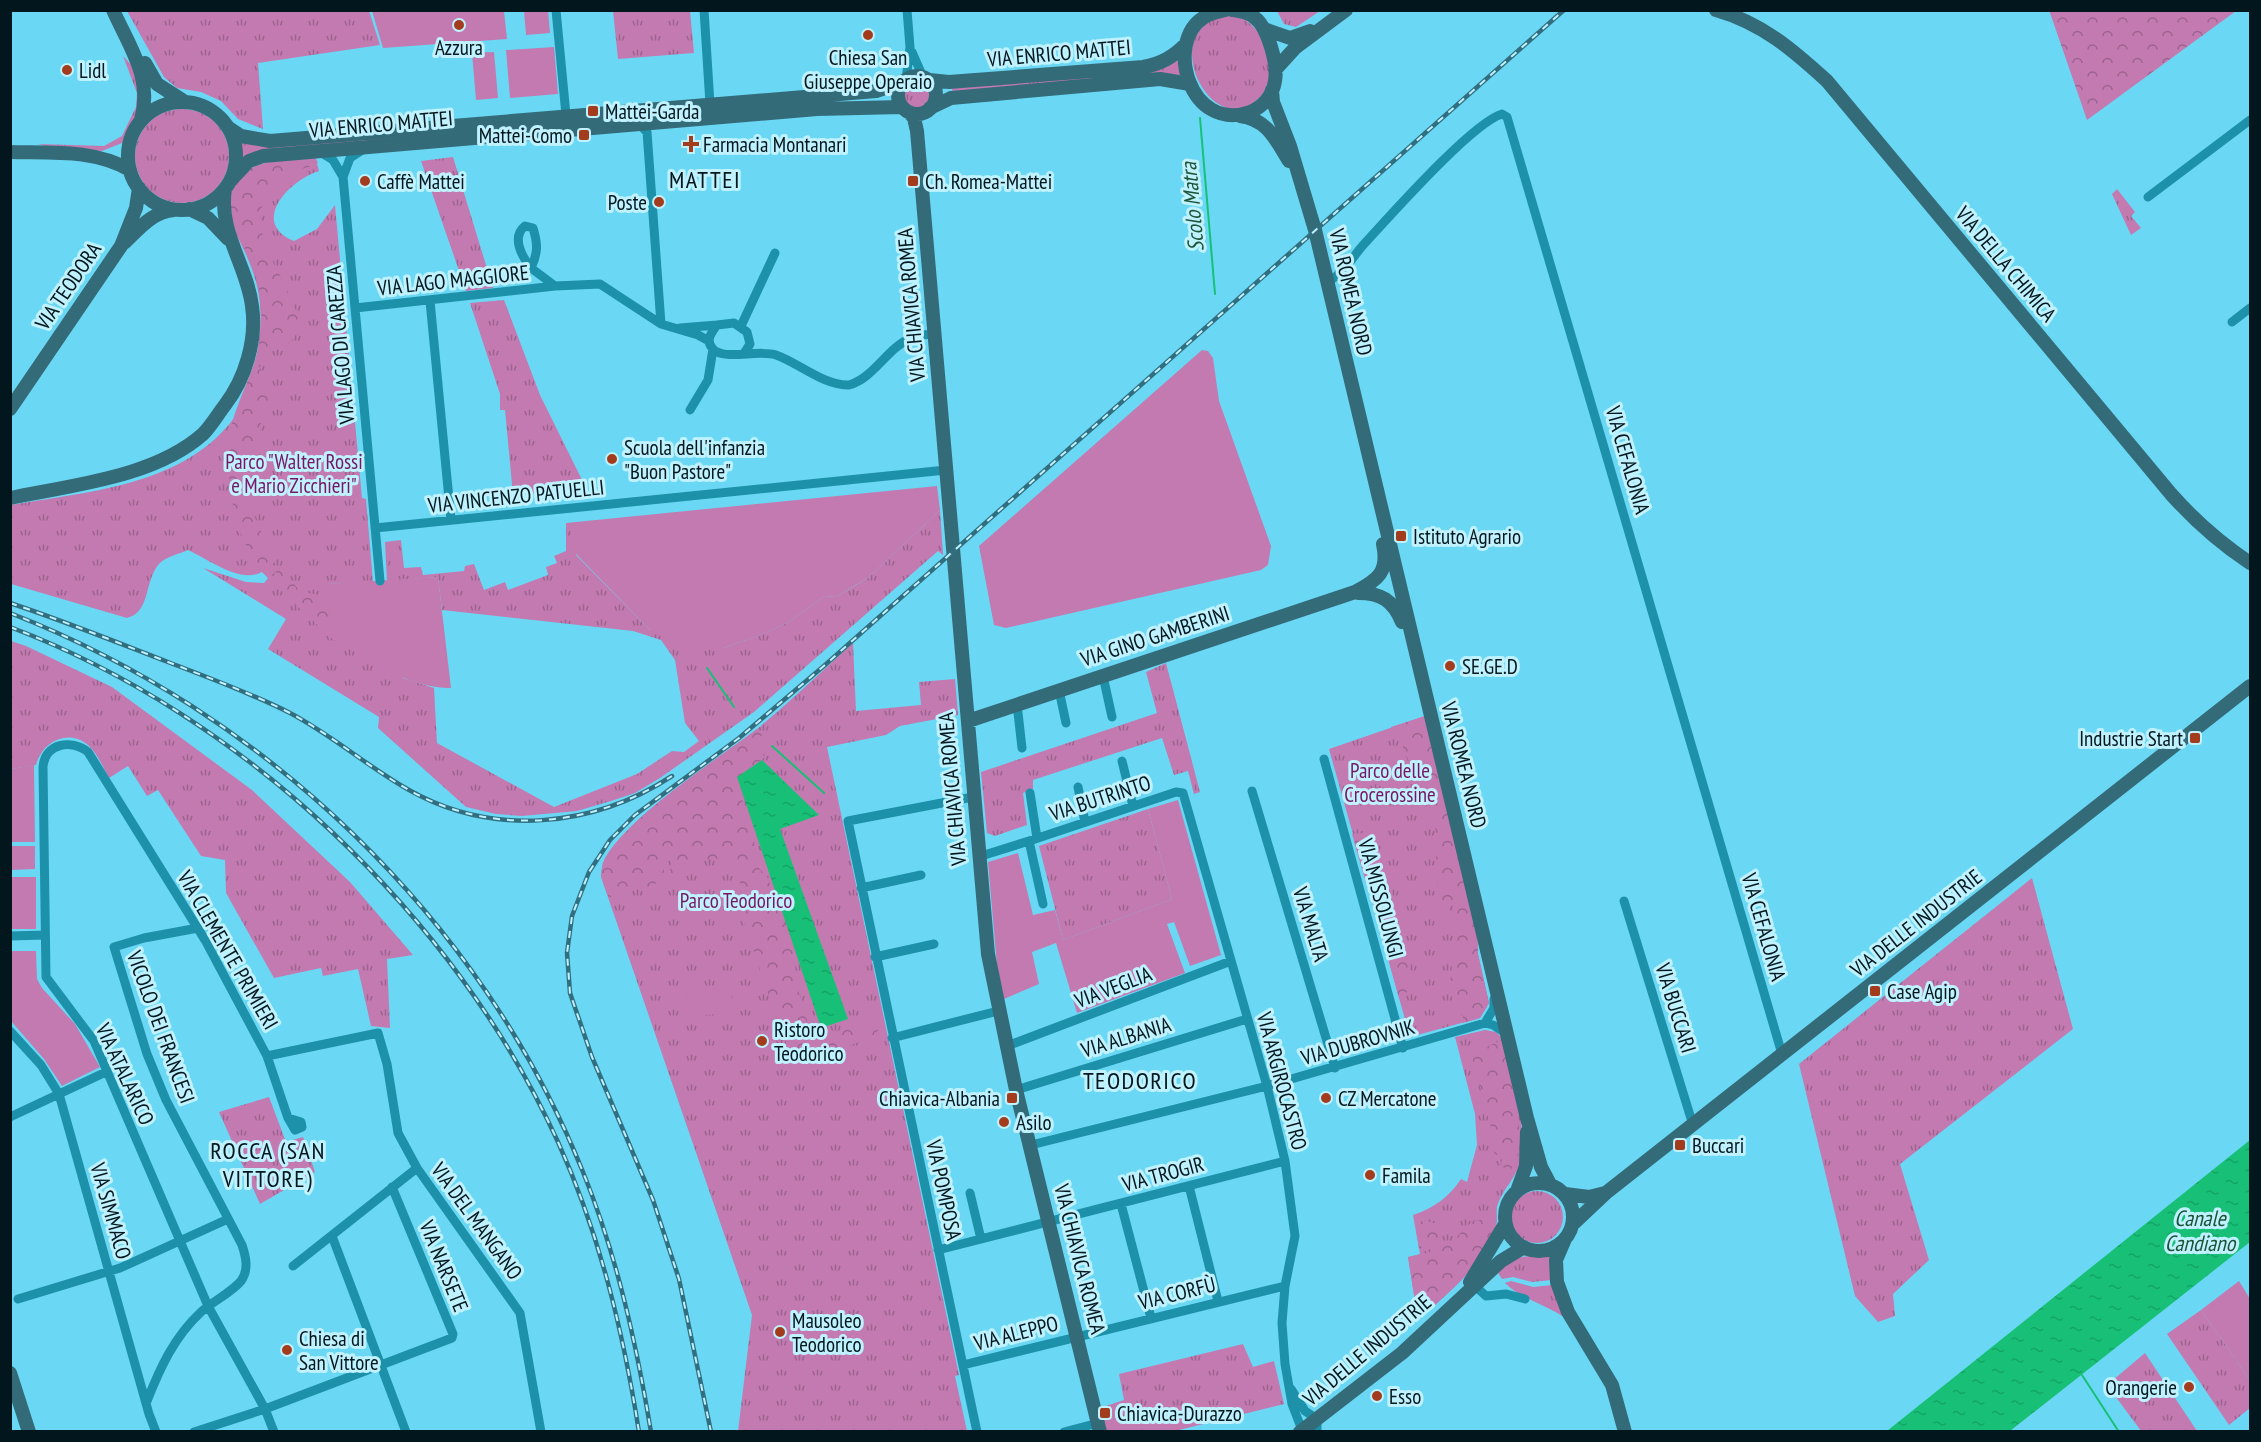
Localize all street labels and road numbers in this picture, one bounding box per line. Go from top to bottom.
street label: VIA ENRICO MATTEI [985,33,1132,73]
street label: VIA ENRICO MATTEI [307,104,454,144]
street label: VIA DELLA CHIMICA [1949,200,2062,327]
street label: VIA ROMEA NORD [1323,225,1379,358]
street label: VIA CHIAVICA ROMEA [891,227,931,384]
street label: VIA TEODORA [28,237,107,336]
street label: VIA LAGO MAGGIORE [375,259,530,301]
street label: VIA LAGO DI CAREZZA [320,264,360,426]
street label: VIA CEFALONIA [1599,402,1656,517]
street label: VIA VINCENZO PATUELLI [425,473,606,519]
street label: VIA GINO GAMBERINI [1076,599,1233,673]
street label: VIA ROMEA NORD [1435,698,1493,831]
street label: VIA CHIAVICA ROMEA [932,711,972,868]
street label: VIA BUTRINTO [1045,769,1154,827]
street label: VIA MISSOLUNGI [1352,834,1410,961]
street label: VIA DELLE INDUSTRIE [1844,863,1987,983]
street label: VIA CLEMENTE PRIMIERI [171,865,284,1034]
street label: VIA CEFALONIA [1735,869,1792,984]
street label: VIA MALTA [1287,883,1335,965]
street label: VICOLO DEI FRANCESI [121,946,201,1107]
street label: VIA BUCCARI [1649,959,1702,1056]
street label: VIA VEGLIA [1070,960,1155,1014]
street label: VIA ARGIROCASTRO [1250,1008,1313,1153]
street label: VIA ALBANIA [1077,1011,1174,1064]
street label: VIA DUBROVNIK [1297,1013,1418,1071]
street label: VIA ATALARICO [89,1018,160,1129]
street label: VIA POMPOSA [920,1136,968,1243]
street label: VIA TROGIR [1118,1150,1207,1198]
street label: VIA DEL MANGANO [425,1156,529,1285]
street label: VIA SIMMACO [84,1159,138,1262]
street label: VIA CHIAVICA ROMEA [1048,1180,1112,1337]
street label: VIA NARSETE [413,1216,475,1316]
street label: VIA CORFÙ [1135,1270,1218,1316]
street label: VIA DELLE INDUSTRIE [1296,1288,1437,1412]
street label: VIA ALEPPO [970,1310,1061,1357]

